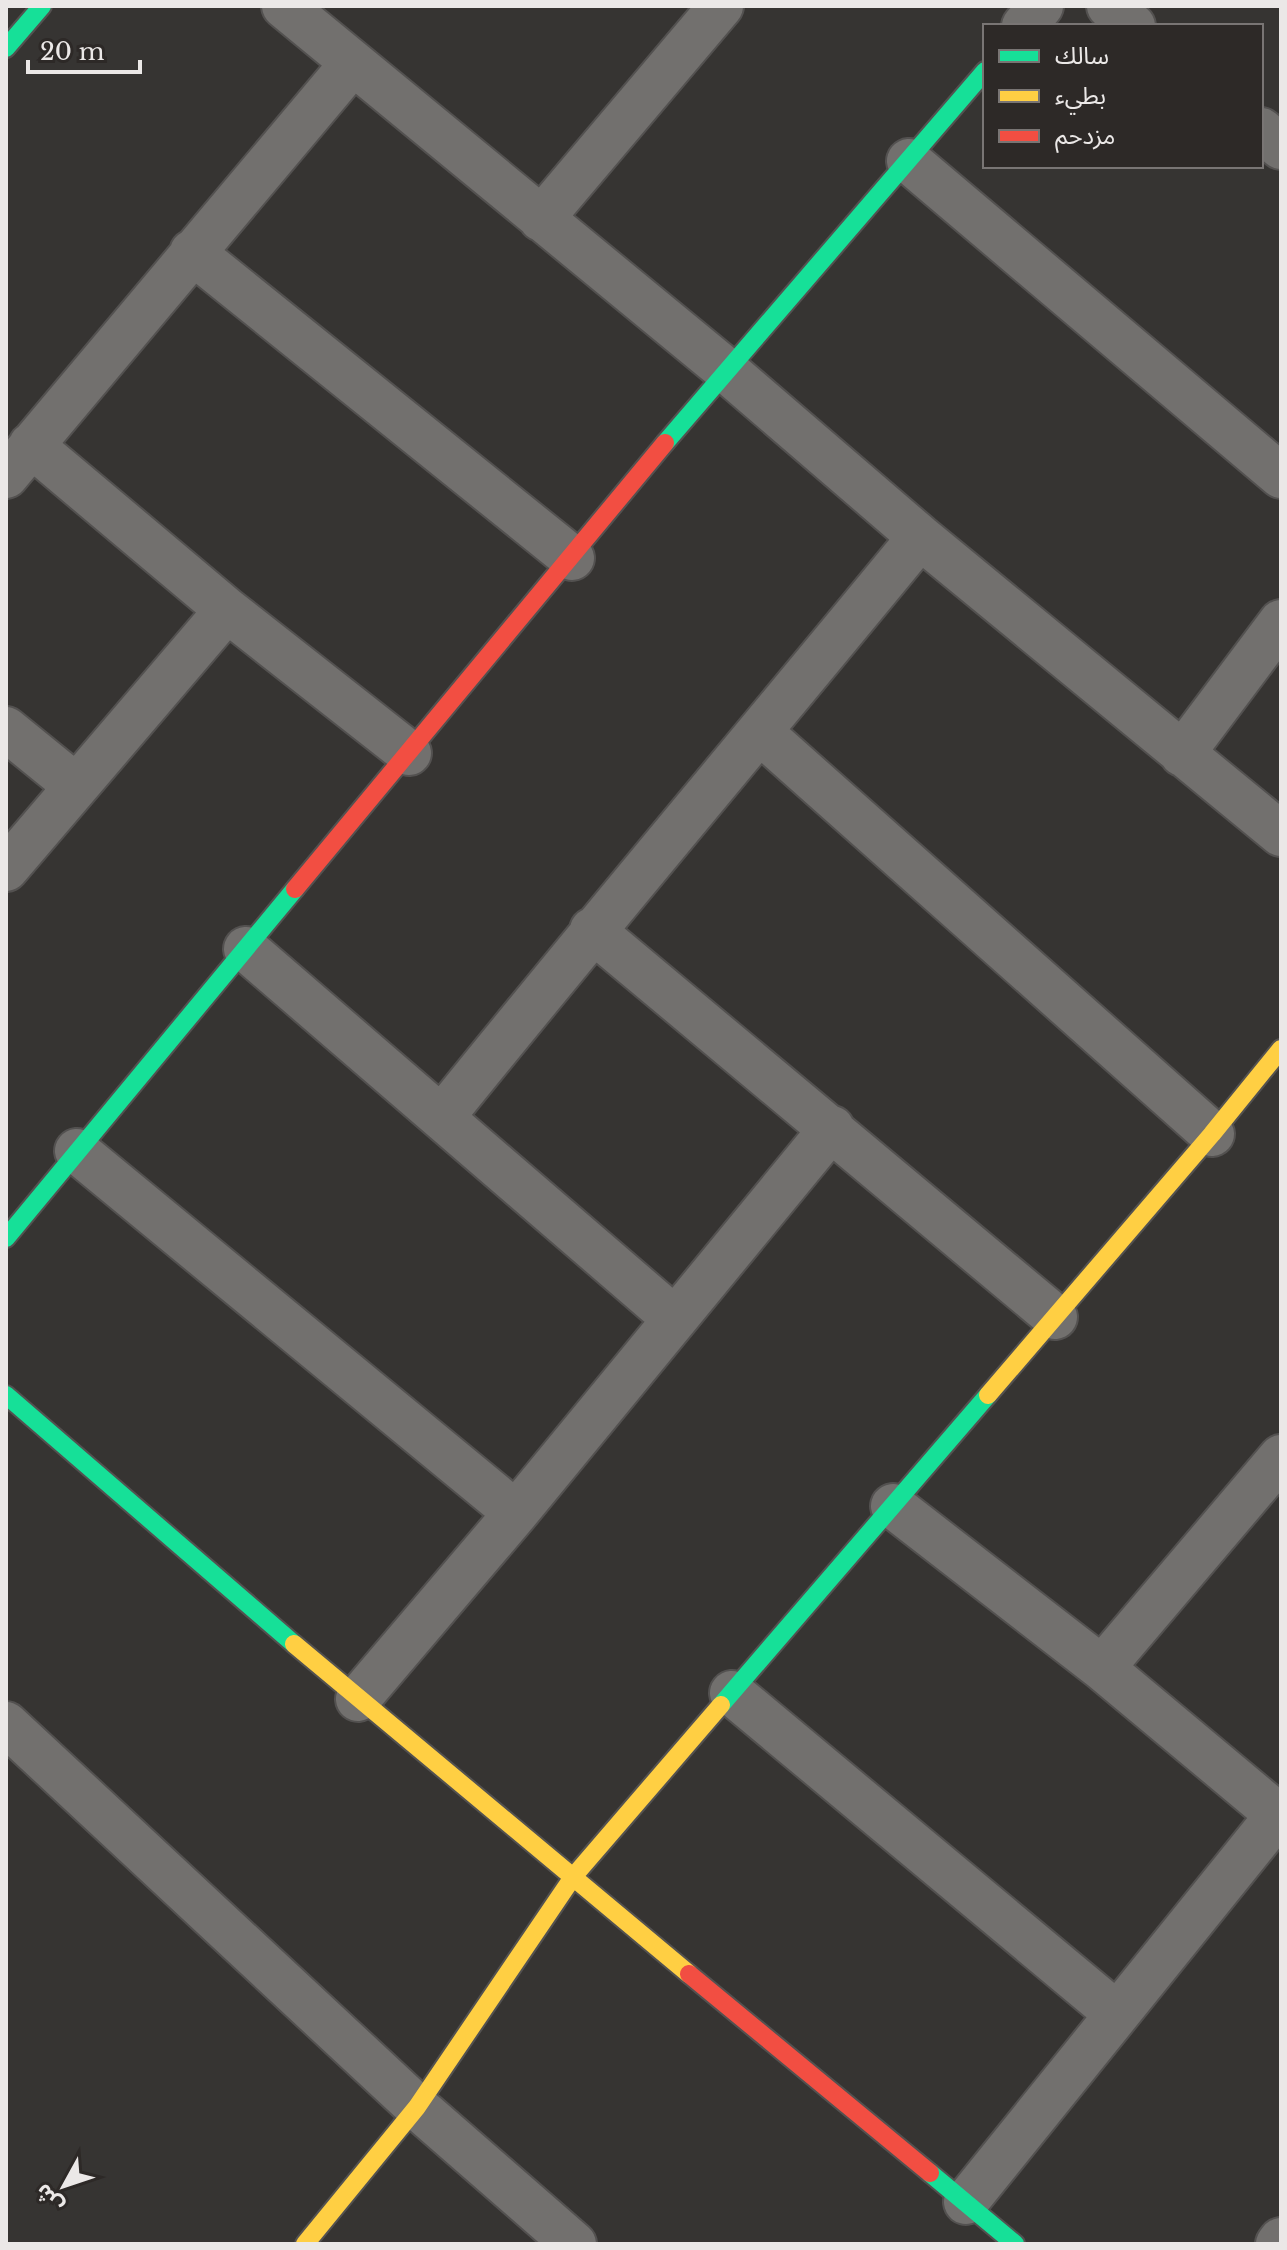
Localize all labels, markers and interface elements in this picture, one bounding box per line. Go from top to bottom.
scale bar [28,24,140,74]
legend [983,24,1263,168]
text: 20 m [40,37,105,66]
text: سالك [1055,41,1109,70]
text: بطيء [1055,81,1106,115]
text: مزدحم [1055,121,1115,153]
north arrow [24,2146,104,2226]
text: ش [29,2178,69,2219]

